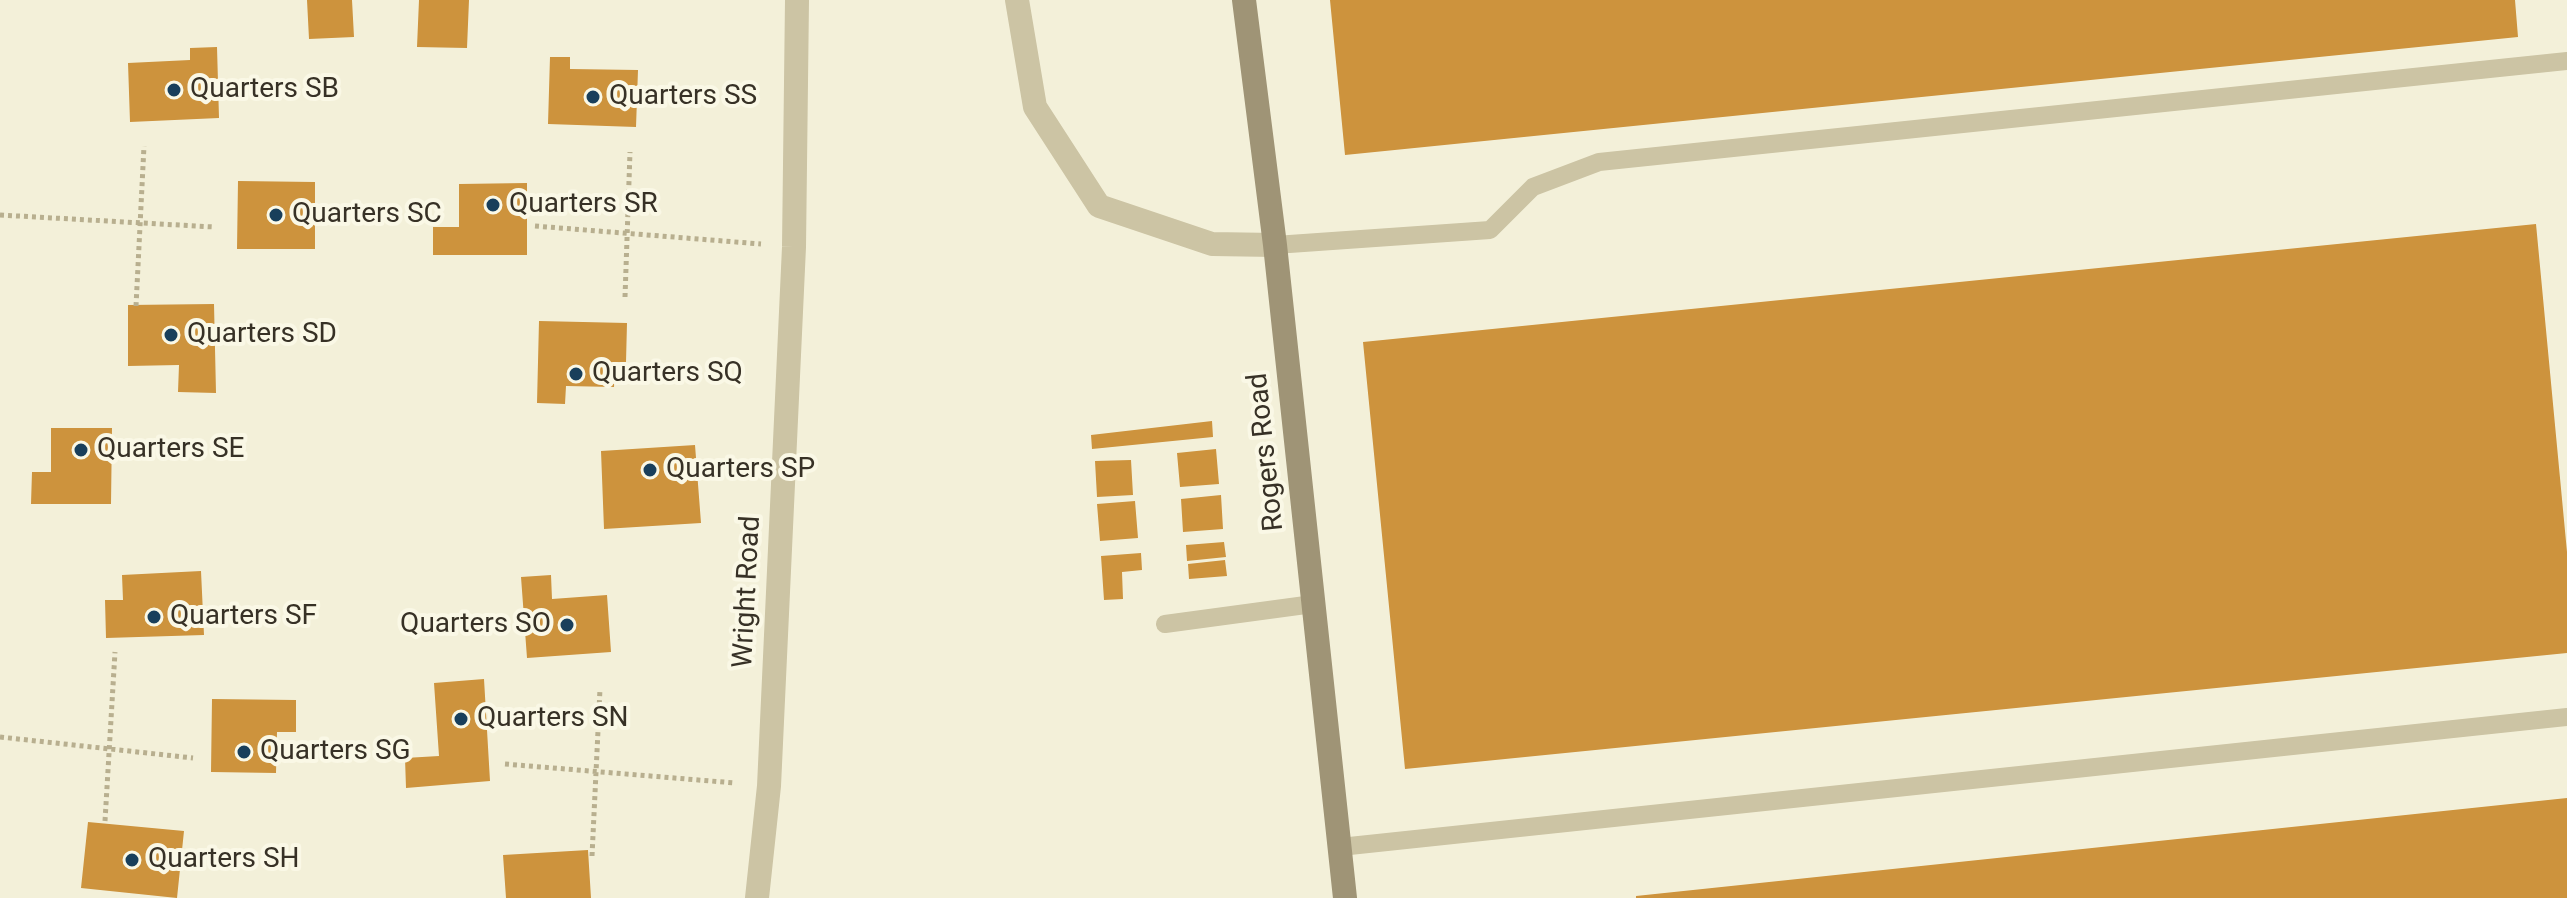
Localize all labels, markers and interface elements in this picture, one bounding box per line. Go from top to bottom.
place label: Quarters SB [190,73,339,107]
place label: Quarters SS [609,80,757,114]
marker: Quarters SB [165,81,183,99]
marker: Quarters SS [584,88,602,106]
place label: Quarters SR [509,188,658,222]
marker: Quarters SR [484,196,502,214]
place label: Quarters SC [292,198,442,232]
marker: Quarters SC [267,206,285,224]
place label: Quarters SD [187,318,337,352]
marker: Quarters SD [162,326,180,344]
place label: Quarters SQ [592,357,743,391]
marker: Quarters SQ [567,365,585,383]
street label: Rogers Road [1242,371,1292,533]
place label: Quarters SE [97,433,245,467]
marker: Quarters SE [72,441,90,459]
place label: Quarters SP [666,453,815,487]
marker: Quarters SP [641,461,659,479]
street label: Wright Road [727,515,769,669]
place label: Quarters SF [170,600,317,634]
marker: Quarters SF [145,608,163,626]
place label: Quarters SO [400,608,551,642]
marker: Quarters SO [558,616,576,634]
place label: Quarters SN [477,702,629,736]
marker: Quarters SN [452,710,470,728]
place label: Quarters SG [260,735,411,769]
marker: Quarters SG [235,743,253,761]
place label: Quarters SH [148,843,300,877]
marker: Quarters SH [123,851,141,869]

